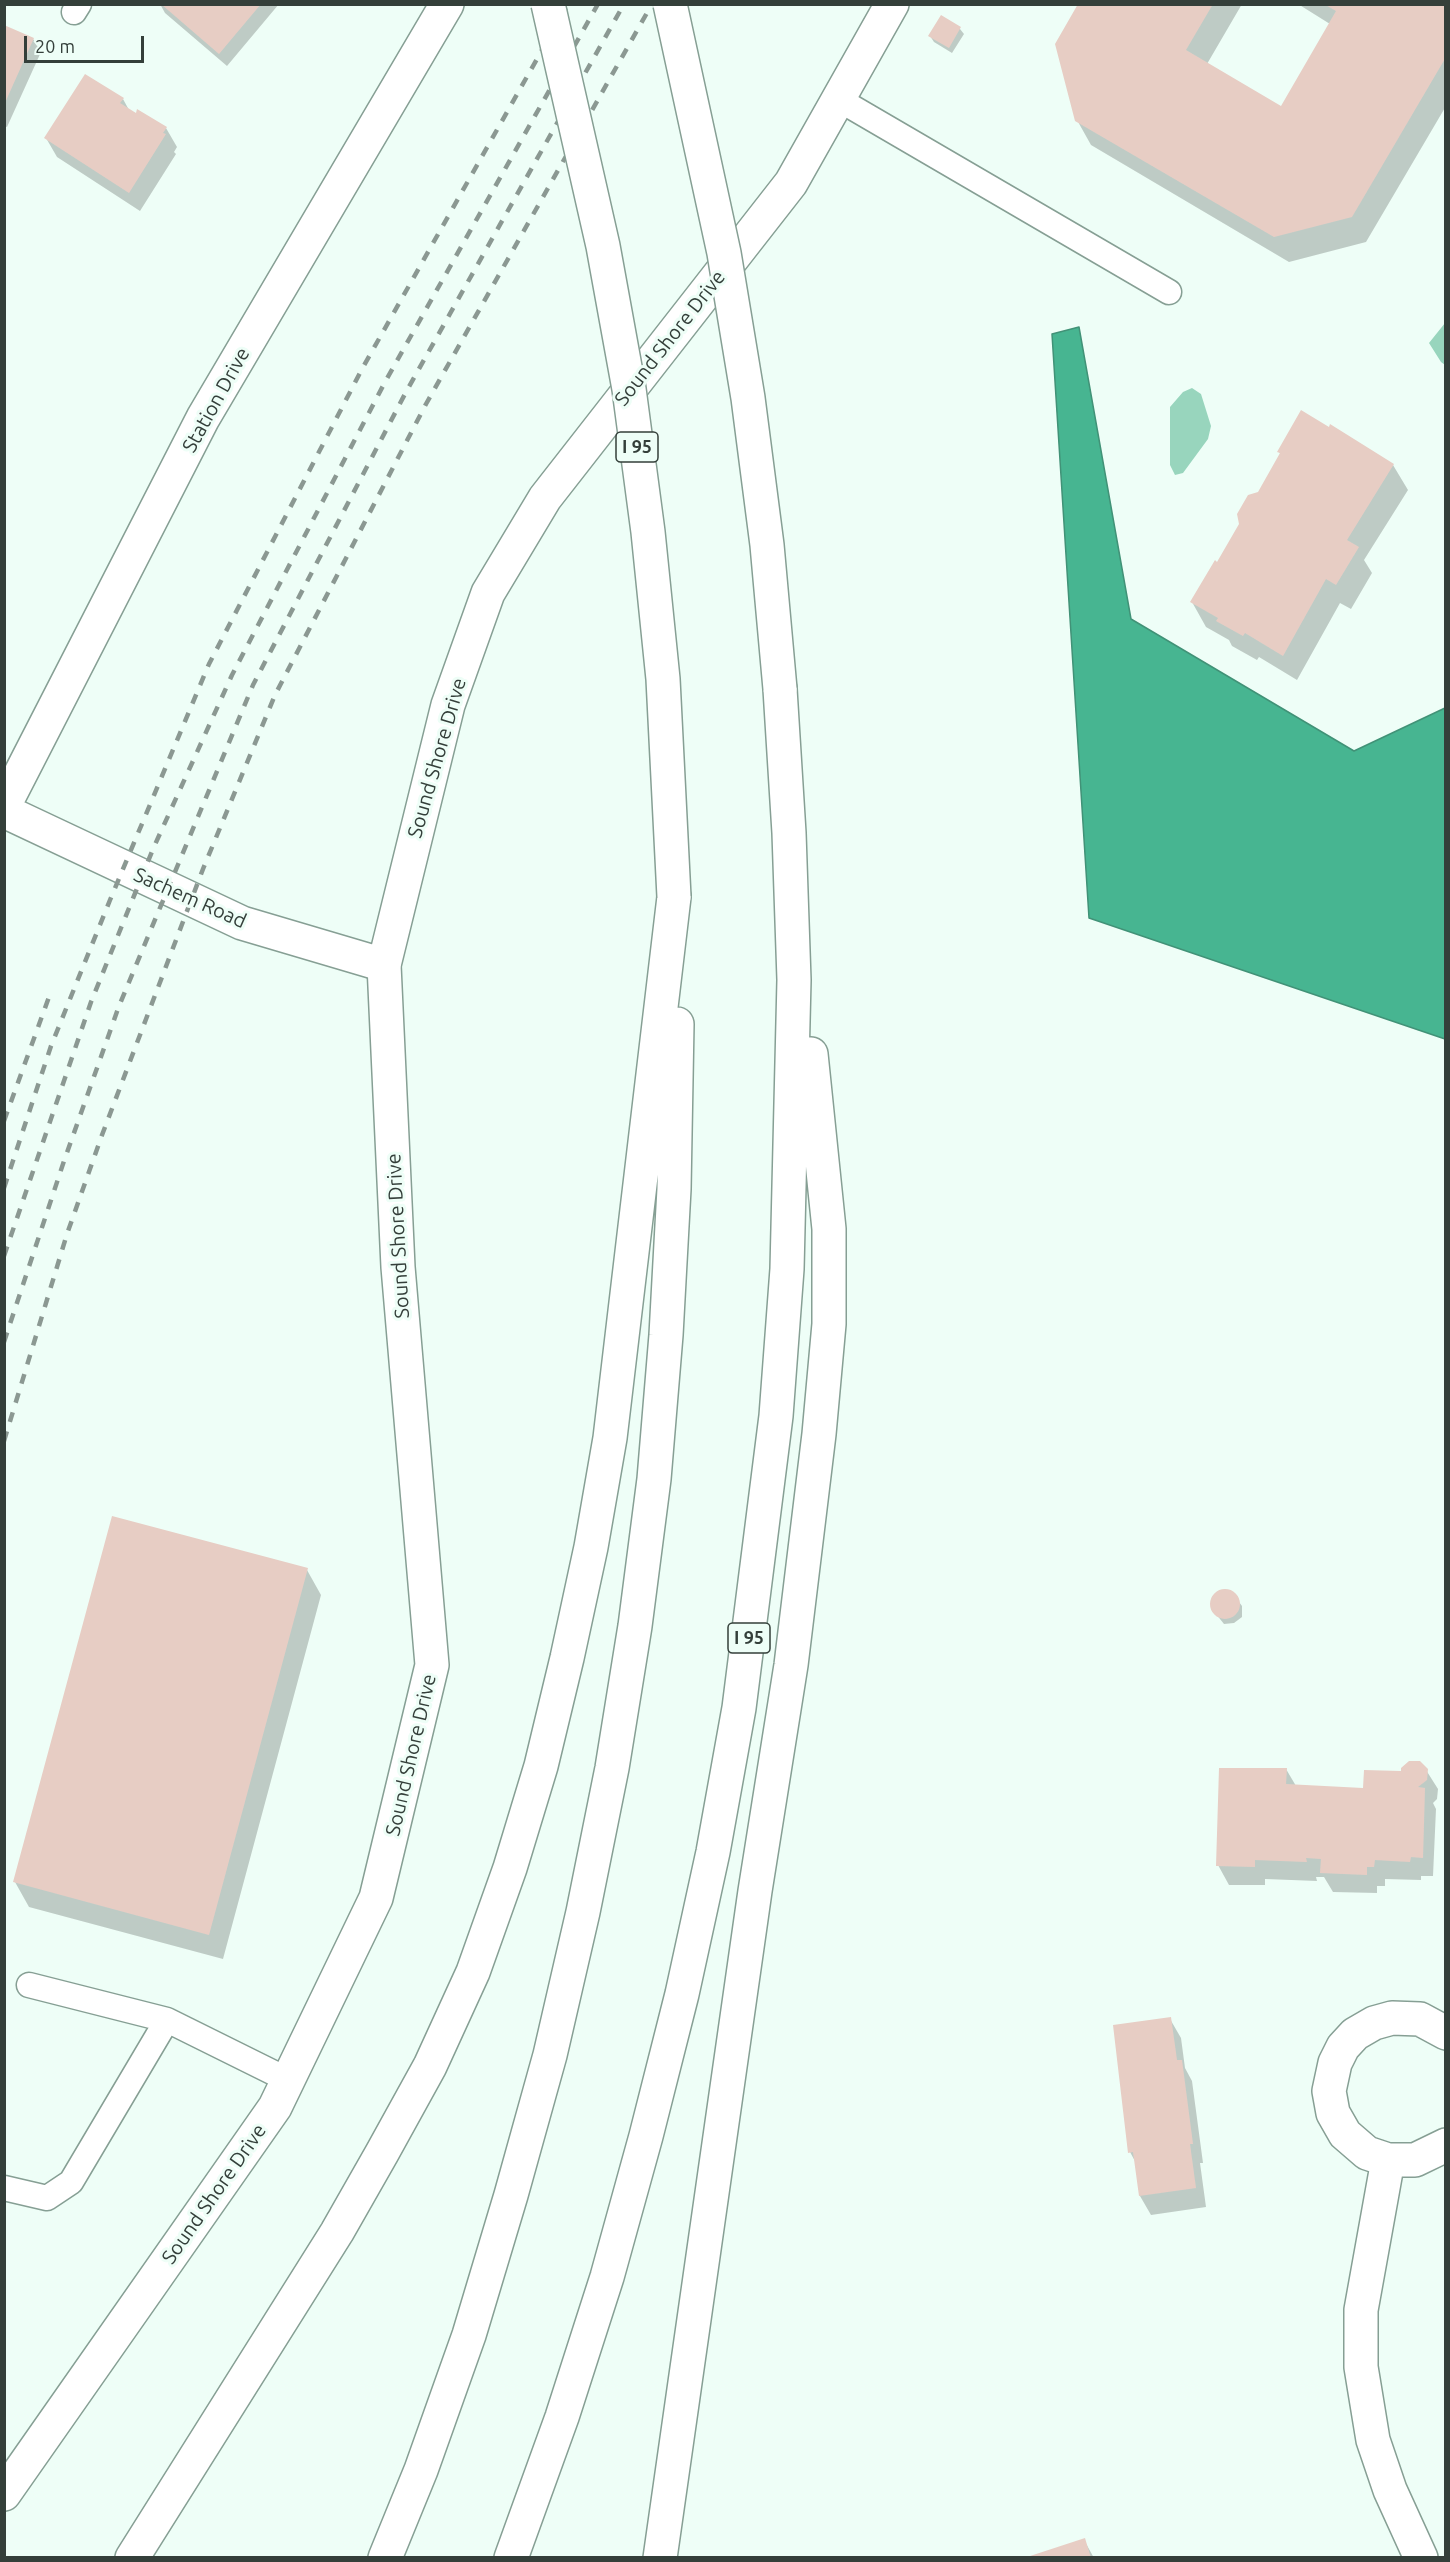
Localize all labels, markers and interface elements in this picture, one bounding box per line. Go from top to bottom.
scale bar [27,24,147,62]
text: 20 m [35,36,75,56]
street label: Sound Shore Drive [610,265,730,411]
street label: Station Drive [177,343,255,457]
road number: I 95 [616,432,658,462]
street label: Sound Shore Drive [403,675,471,841]
street label: Sachem Road [130,863,250,933]
street label: Sound Shore Drive [382,1153,414,1319]
road number: I 95 [728,1623,770,1653]
street label: Sound Shore Drive [381,1672,441,1838]
street label: Sound Shore Drive [157,2119,271,2269]

